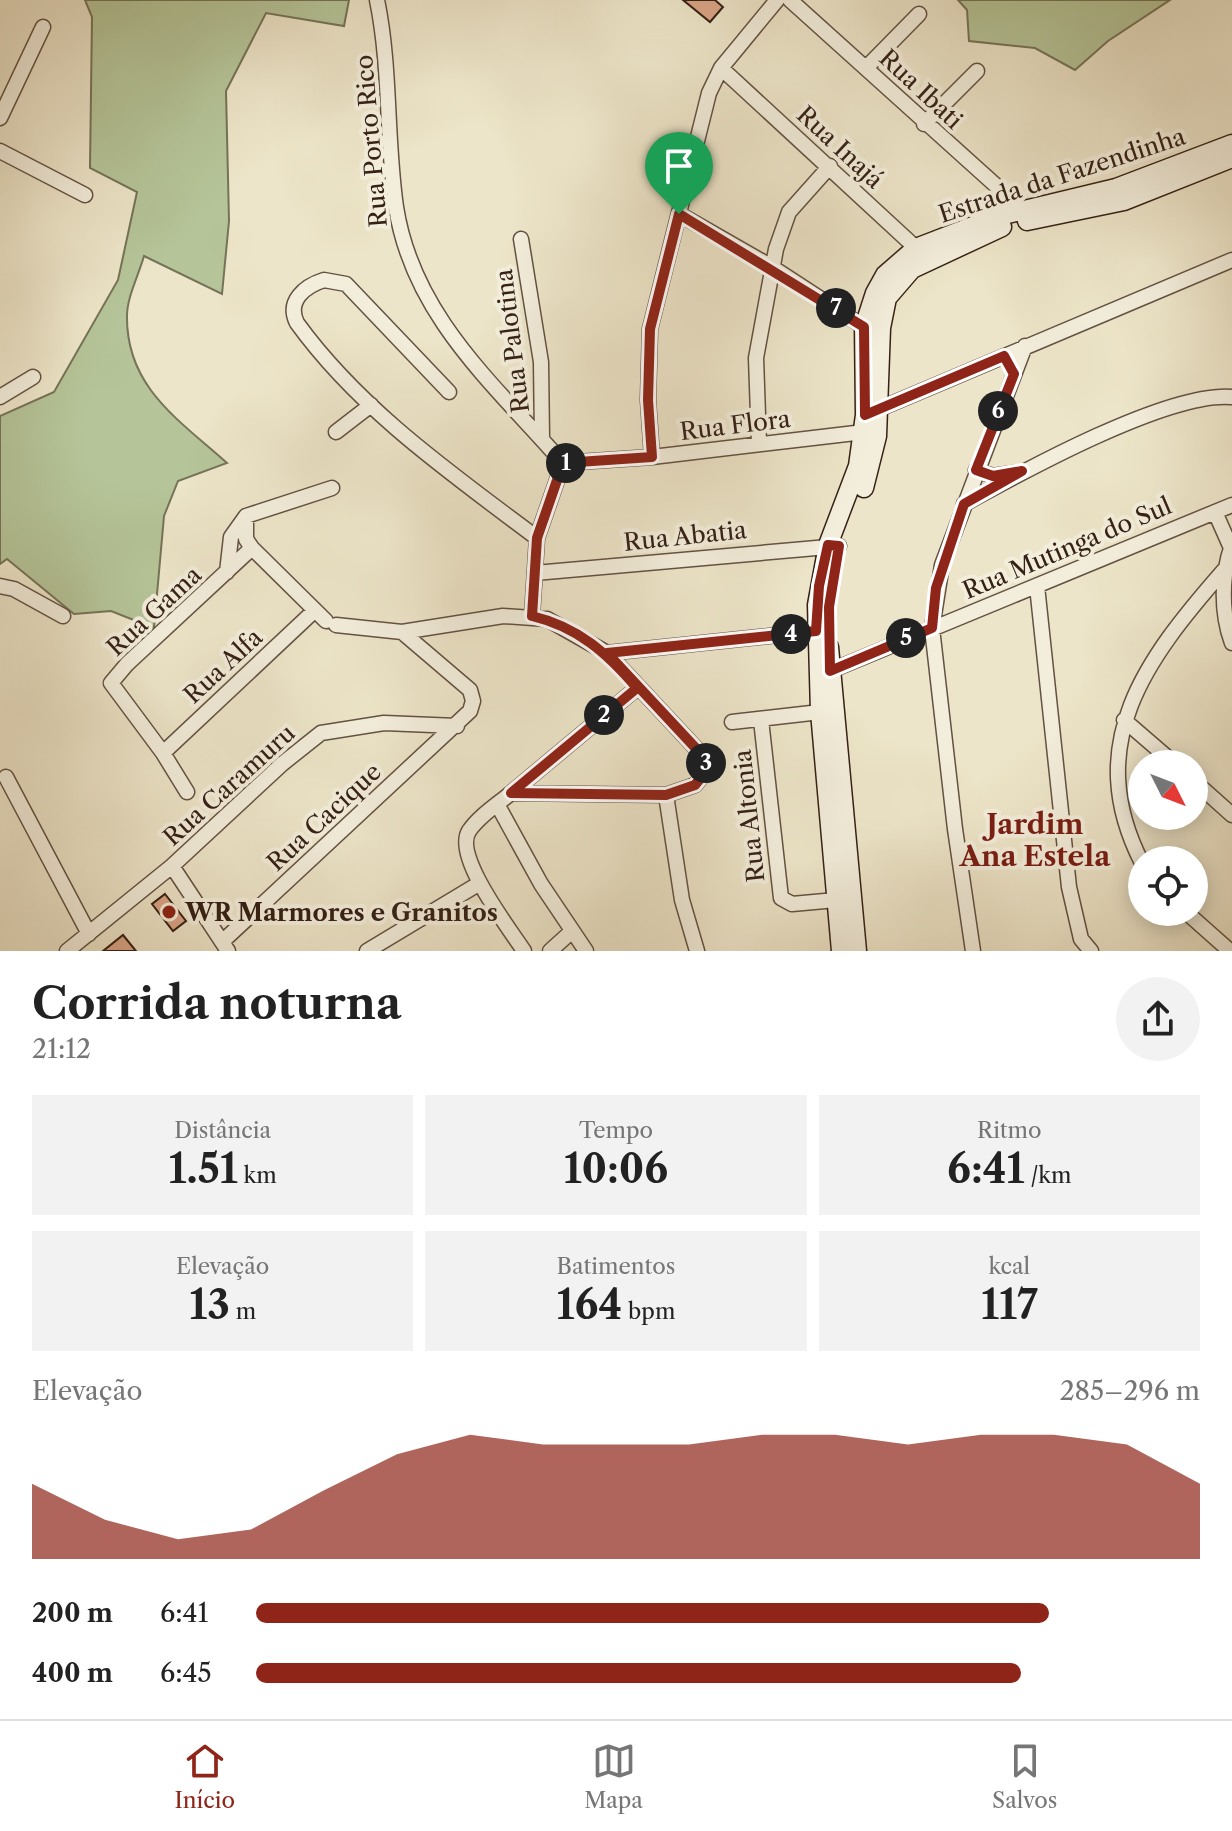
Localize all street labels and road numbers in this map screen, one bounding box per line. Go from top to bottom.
street label: Rua Ibati [873,43,969,135]
street label: Rua Porto Rico [349,54,393,228]
street label: Rua Inajá [791,100,889,194]
street label: Estrada da Fazendinha [935,121,1189,229]
street label: Rua Palotina [489,267,535,415]
street label: Rua Flora [678,404,792,446]
street label: Rua Mutinga do Sul [958,491,1176,605]
street label: Rua Abatia [622,515,748,557]
street label: Rua Gama [101,560,207,662]
street label: Rua Alfa [178,622,268,709]
street label: Rua Caramuru [157,718,301,852]
street label: Rua Altonia [728,748,770,884]
street label: Rua Cacique [261,757,387,877]

